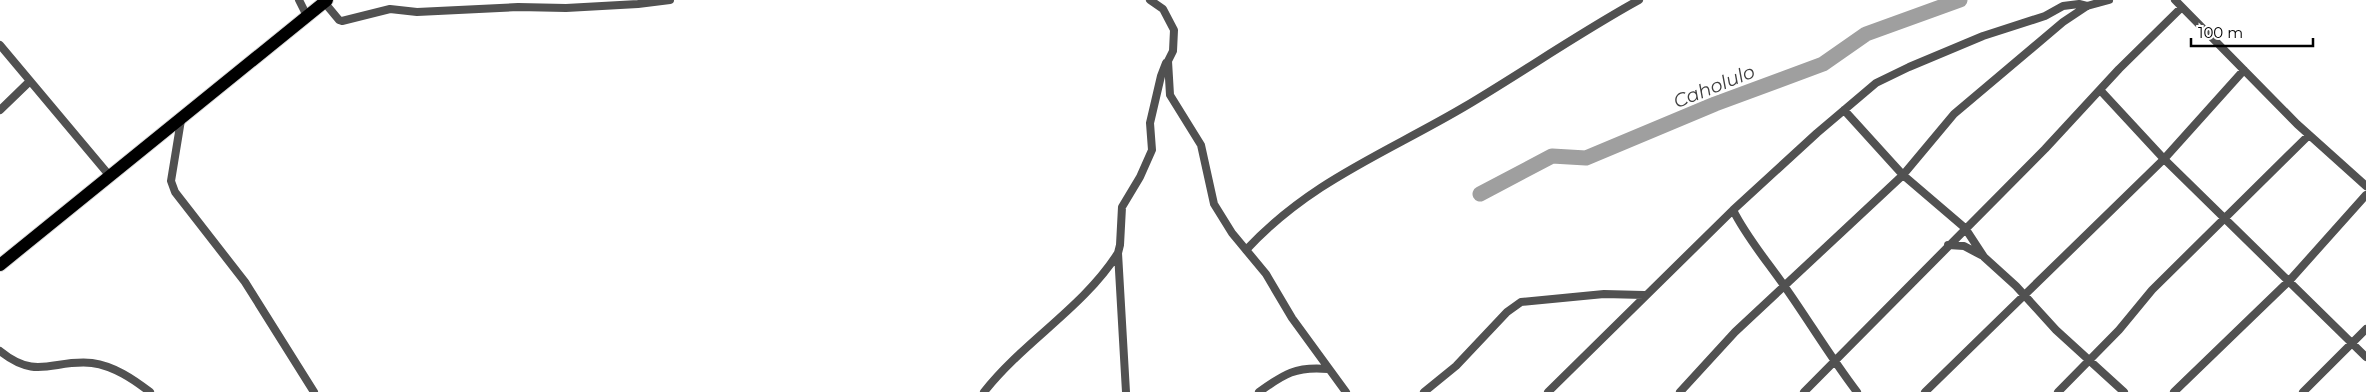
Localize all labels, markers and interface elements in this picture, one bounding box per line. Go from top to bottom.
scale bar [2191,15,2314,47]
text: 100 m [2198,23,2243,42]
water label: Caholulo [1670,60,1758,113]

